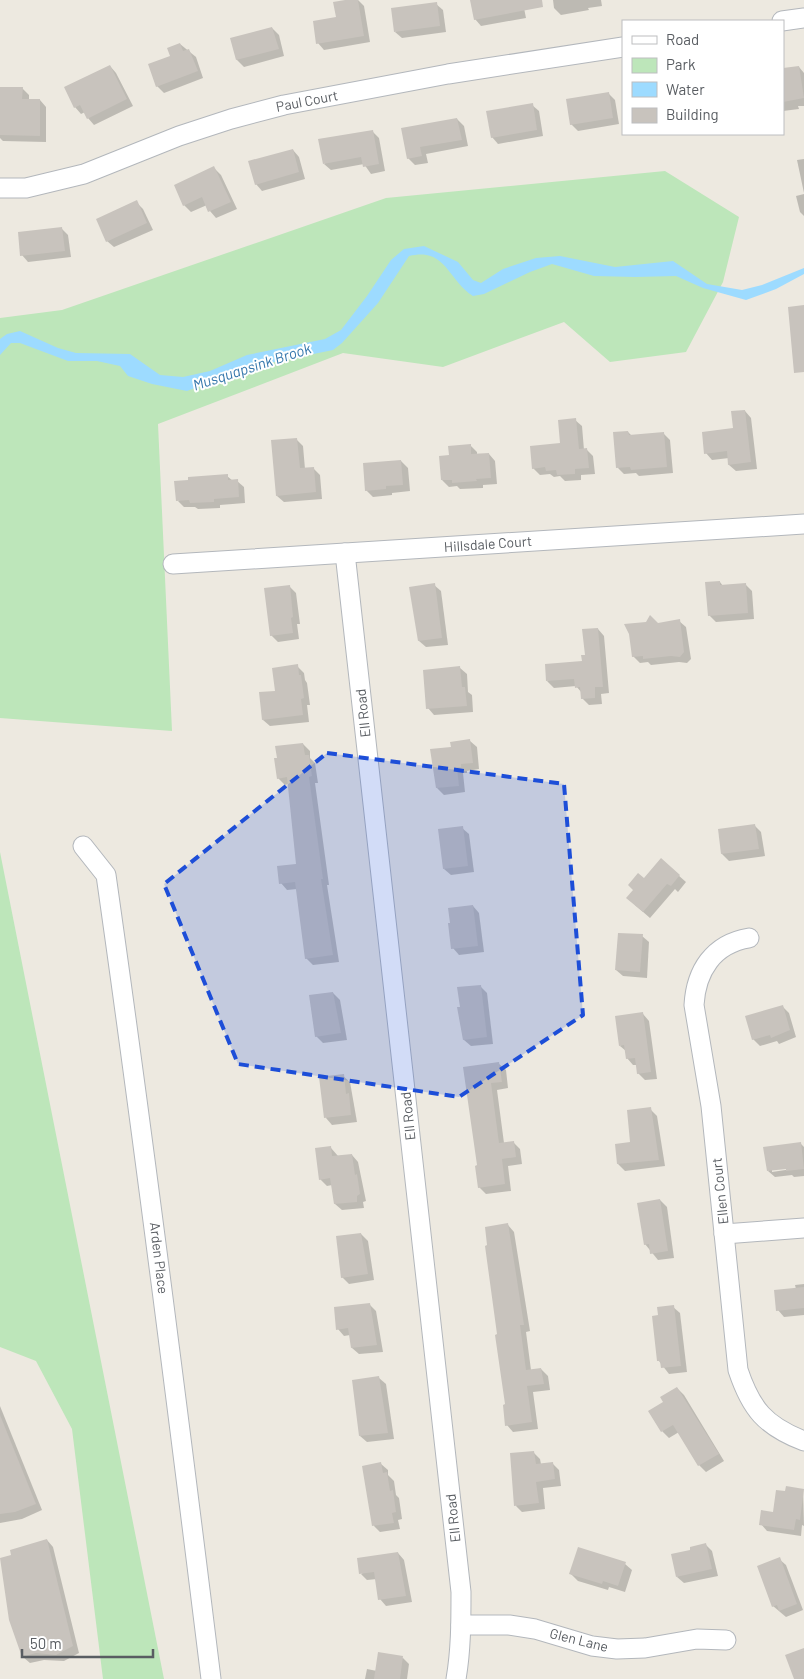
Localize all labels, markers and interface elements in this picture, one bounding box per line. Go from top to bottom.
legend [622,20,784,135]
text: Road [666,30,699,48]
text: Park [666,55,696,73]
text: Water [666,80,705,98]
street label: Paul Court [274,86,339,115]
text: Building [666,105,719,123]
water label: Musquapsink Brook [190,338,314,394]
street label: Hillsdale Court [443,532,533,555]
street label: Ell Road [352,688,373,738]
street label: Ell Road [397,1091,418,1141]
street label: Ellen Court [708,1157,731,1225]
street label: Arden Place [147,1221,172,1295]
street label: Ell Road [442,1493,463,1543]
street label: Glen Lane [548,1624,610,1655]
scale bar [22,1626,154,1658]
text: 50 m [30,1634,62,1652]

